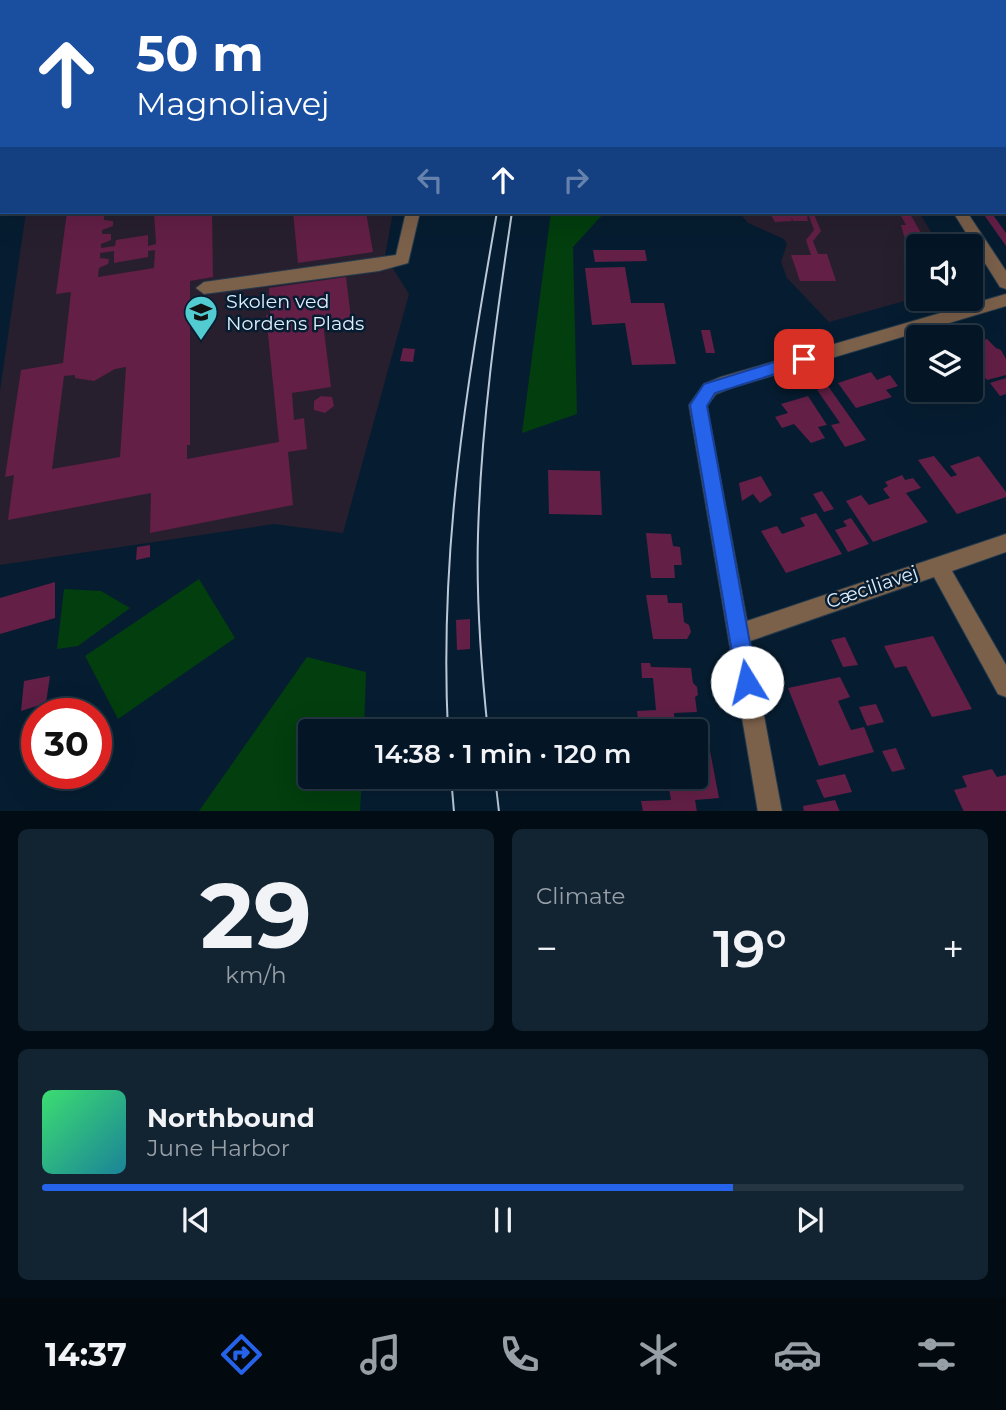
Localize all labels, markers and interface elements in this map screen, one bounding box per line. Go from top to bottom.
text: 50 m [136,24,264,83]
icon: ahead [21,28,112,119]
text: Magnoliavej [136,84,330,123]
icon: left [411,161,449,199]
icon: ahead [484,161,522,199]
icon: right [557,161,595,199]
map controls [906,234,983,402]
button: sound [906,234,983,311]
place label: Skolen ved Nordens Plads [226,290,364,335]
school or university icon: Skolen ved Nordens Plads [182,293,220,342]
button: layers [906,325,983,402]
pin [774,329,834,389]
icon: arrive [785,340,823,378]
street label: Cæciliavej [823,561,921,613]
position arrow [710,645,784,719]
speed limit sign: 30 [21,698,112,789]
text: 14:38 · 1 min · 120 m [375,738,631,770]
text: 29 [200,860,312,971]
text: Climate [536,882,625,910]
text: 19° [713,917,787,980]
text: − [536,925,558,972]
text: + [942,925,964,972]
text: km/h [225,961,287,989]
text: Northbound [147,1102,315,1134]
text: June Harbor [147,1134,290,1162]
icon: previous [177,1201,215,1239]
icon: pause [484,1201,522,1239]
icon: next [791,1201,829,1239]
icon: directions [217,1330,266,1379]
icon: music [356,1330,405,1379]
icon: phone [495,1330,544,1379]
icon: climate [634,1330,683,1379]
icon: car [773,1330,822,1379]
icon: filters [912,1330,961,1379]
text: 14:37 [45,1335,127,1374]

